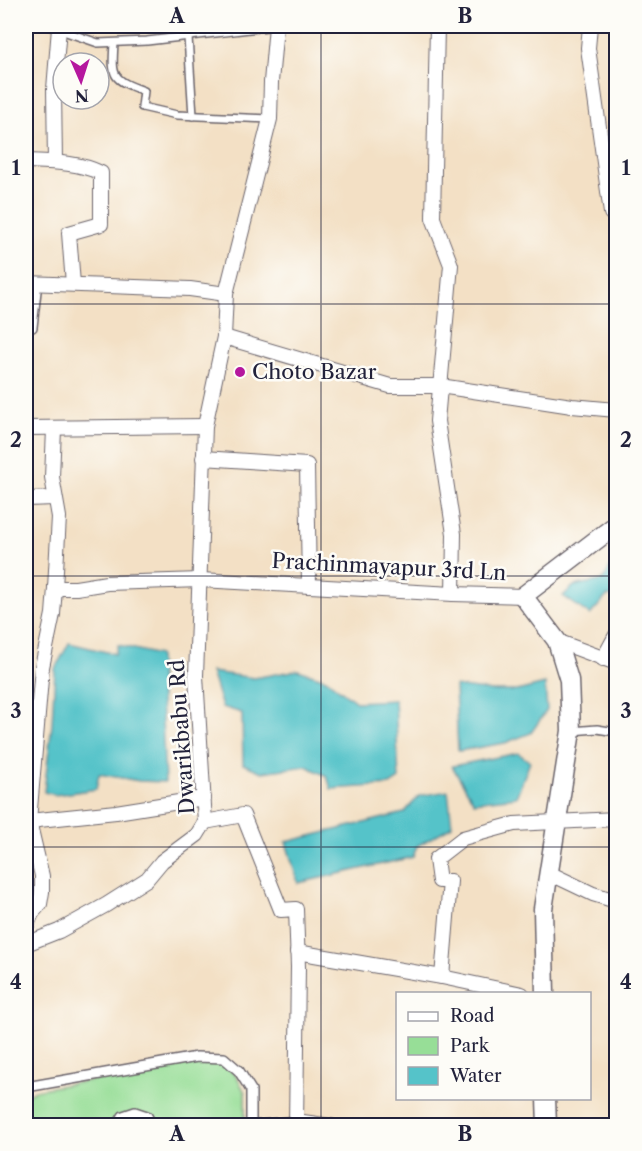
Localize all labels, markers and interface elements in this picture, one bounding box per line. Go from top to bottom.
text: A [168,4,185,28]
text: B [458,4,473,28]
north arrow [51,51,111,111]
text: N [74,86,89,106]
text: 1 [12,156,21,180]
text: 1 [622,156,631,180]
place label: Choto Bazar [252,359,377,384]
marker: Choto Bazar [233,365,247,379]
text: 2 [10,428,22,452]
text: 2 [620,428,632,452]
street label: Prachinmayapur 3rd Ln [271,548,507,585]
street label: Dwarikbabu Rd [164,658,199,815]
text: 3 [10,699,22,723]
text: 3 [620,699,632,723]
text: 4 [10,970,22,994]
text: 4 [620,970,632,994]
legend [396,992,591,1100]
text: Road [450,1005,495,1027]
text: Park [450,1035,491,1057]
text: Water [449,1065,502,1087]
text: A [168,1122,185,1146]
text: B [458,1122,473,1146]

